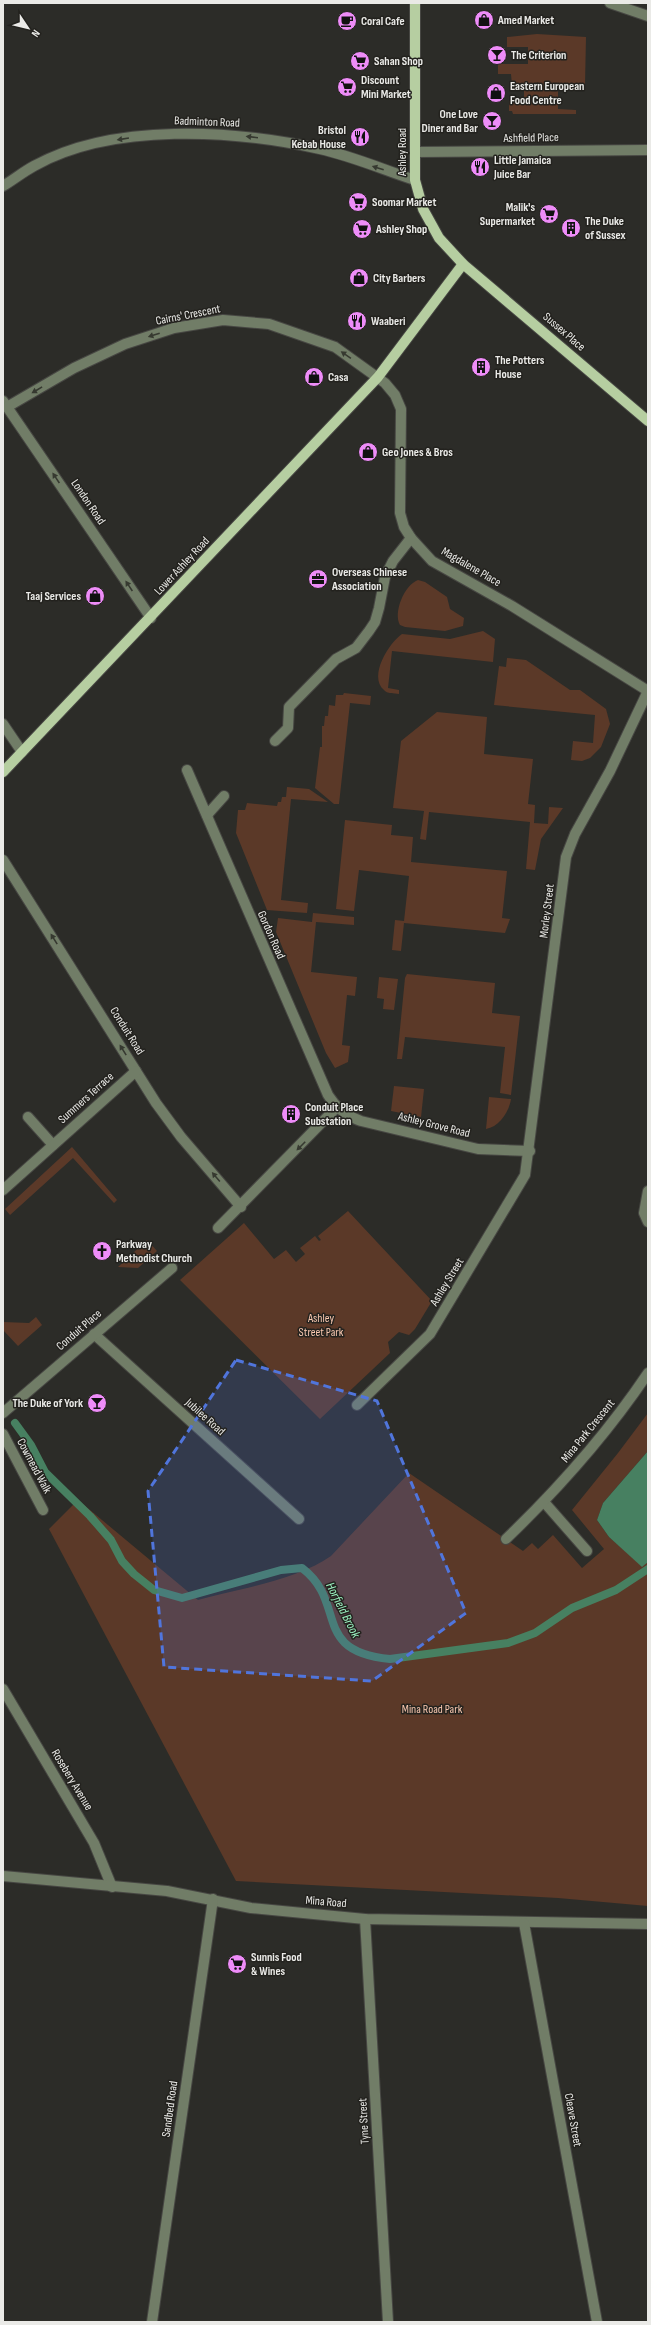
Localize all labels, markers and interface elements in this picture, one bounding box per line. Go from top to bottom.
north arrow [8,8,48,48]
shop icon: Amed Market [473,9,495,31]
cafe icon: Coral Cafe [336,10,358,32]
place label: Amed Market [497,13,554,28]
place label: Coral Cafe [361,14,405,29]
text: N [29,27,43,40]
bar icon: The Criterion [486,44,508,66]
place label: The Criterion [511,48,566,63]
supermarket icon: Sahan Shop [349,50,371,72]
place label: Sahan Shop [374,54,423,69]
place label: Discount Mini Market [361,73,411,102]
supermarket icon: Discount Mini Market [336,76,358,98]
place label: Eastern European Food Centre [510,79,584,108]
shop icon: Eastern European Food Centre [485,82,507,104]
place label: One Love Diner and Bar [422,107,478,136]
bar icon: One Love Diner and Bar [481,110,503,132]
street label: Badminton Road [174,113,240,131]
place label: Bristol Kebab House [291,123,346,152]
restaurant icon: Bristol Kebab House [349,126,371,148]
street label: Ashley Road [395,128,410,177]
street label: Ashfield Place [502,130,559,146]
one-way arrow [246,134,258,140]
one-way arrow [117,136,129,142]
place label: Little Jamaica Juice Bar [493,153,551,182]
restaurant icon: Little Jamaica Juice Bar [469,156,491,178]
one-way arrow [372,165,384,171]
supermarket icon: Soomar Market [347,191,369,213]
place label: Soomar Market [372,195,436,210]
place label: Malik's Supermarket [480,200,535,229]
supermarket icon: Malik's Supermarket [538,203,560,225]
place label: The Duke of Sussex [585,214,626,243]
building icon: The Duke of Sussex [560,217,582,239]
supermarket icon: Ashley Shop [351,218,373,240]
place label: Ashley Shop [375,222,427,237]
shop icon: City Barbers [348,267,370,289]
place label: City Barbers [373,271,426,286]
street label: Cairns' Crescent [154,301,222,329]
restaurant icon: Waaberi [346,310,368,332]
street label: Sussex Place [540,310,588,355]
place label: Waaberi [371,314,405,329]
one-way arrow [148,332,160,338]
one-way arrow [340,351,351,359]
place label: The Potters House [495,353,545,382]
building icon: The Potters House [470,356,492,378]
shop icon: Casa [303,366,325,388]
place label: Casa [328,370,349,385]
one-way arrow [32,386,42,394]
shop icon: Geo Jones & Bros [357,441,379,463]
place label: Geo Jones & Bros [382,445,453,460]
one-way arrow [52,473,60,483]
street label: London Road [67,476,109,528]
street label: Lower Ashley Road [151,534,213,598]
street label: Magdalene Place [438,544,504,590]
place label: Overseas Chinese Association [331,565,407,594]
office icon: Overseas Chinese Association [307,568,329,590]
one-way arrow [125,580,133,591]
shop icon: Taaj Services [84,585,106,607]
place label: Taaj Services [26,589,81,604]
street label: Morley Street [536,883,558,939]
street label: Gordon Road [254,909,288,961]
one-way arrow [51,933,58,945]
street label: Conduit Road [106,1004,148,1058]
one-way arrow [119,1045,127,1055]
street label: Summers Terrace [55,1069,117,1127]
place label: Conduit Place Substation [305,1100,363,1129]
building icon: Conduit Place Substation [280,1103,302,1125]
street label: Ashley Grove Road [396,1109,472,1141]
one-way arrow [296,1141,306,1151]
one-way arrow [211,1172,220,1183]
place label: Parkway Methodist Church [116,1237,192,1266]
church icon: Parkway Methodist Church [91,1240,113,1262]
street label: Ashley Street [426,1255,467,1310]
street label: Conduit Place [53,1306,105,1354]
park label: Ashley Street Park [299,1311,344,1340]
bar icon: The Duke of York [86,1392,108,1414]
street label: Jubilee Road [181,1395,228,1439]
place label: The Duke of York [13,1396,83,1411]
street label: Mina Park Crescent [558,1396,618,1466]
street label: Cowmead Walk [13,1436,55,1497]
water label: Horfield Brook [322,1579,364,1642]
park label: Mina Road Park [402,1702,463,1717]
street label: Rosebery Avenue [48,1747,96,1813]
street label: Mina Road [305,1893,347,1911]
place label: Sunnis Food & Wines [251,1950,302,1979]
supermarket icon: Sunnis Food & Wines [226,1953,248,1975]
street label: Sandbed Road [159,2080,181,2138]
street label: Cleave Street [561,2092,585,2148]
street label: Tyne Street [355,2097,373,2144]

